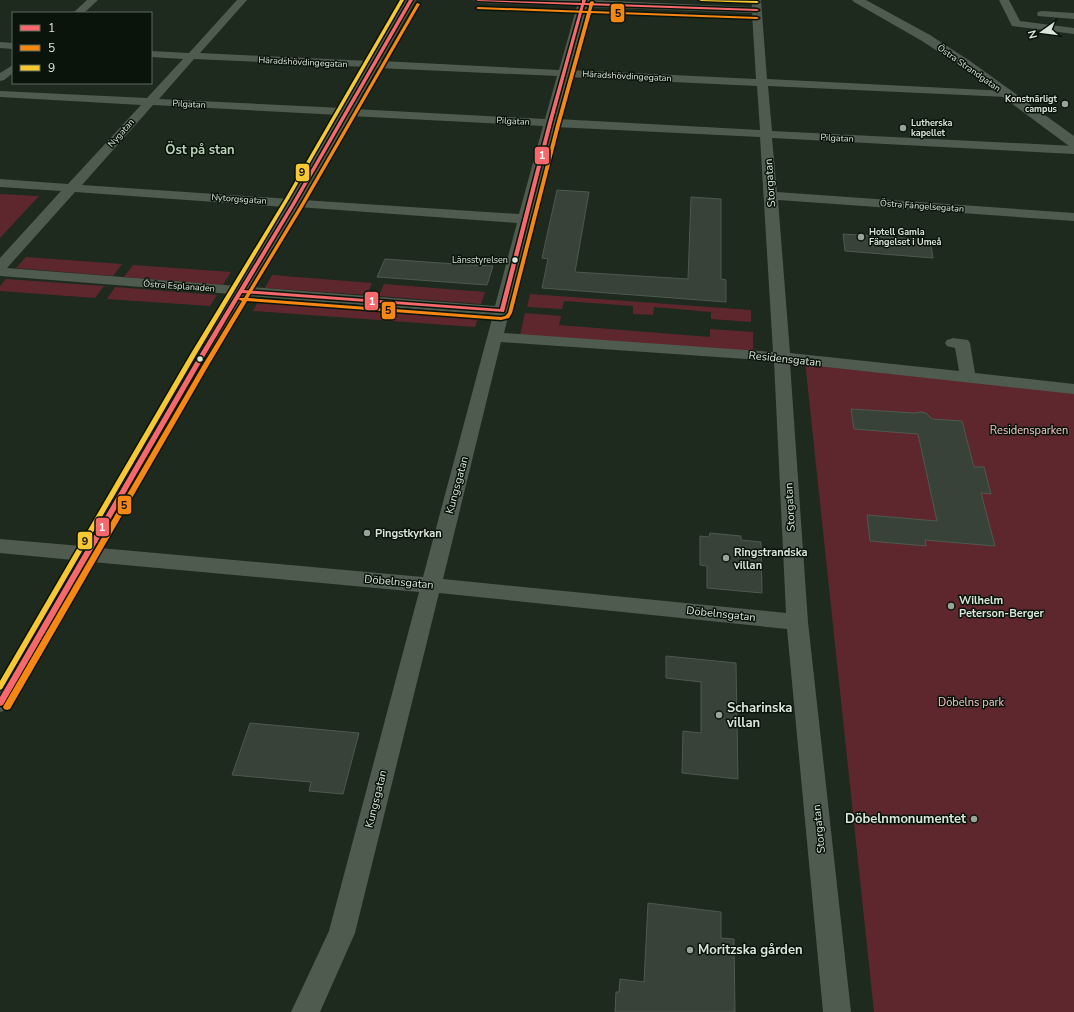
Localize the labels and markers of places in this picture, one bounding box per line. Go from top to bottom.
place label: Konstnärligt campus [1005,93,1058,115]
marker: Konstnärligt campus [1060,99,1070,109]
place label: Lutherska kapellet [911,117,952,139]
marker: Lutherska kapellet [898,123,908,133]
place label: Hotell Gamla Fängelset i Umeå [869,226,941,248]
marker: Hotell Gamla Fängelset i Umeå [856,232,866,242]
place label: Länsstyrelsen [452,254,508,266]
marker: Länsstyrelsen [510,255,520,265]
unlabelled marker [195,354,205,364]
place label: Pingstkyrkan [375,526,442,541]
marker: Pingstkyrkan [362,528,372,538]
place label: Ringstrandska villan [733,545,808,573]
marker: Ringstrandska villan [721,553,731,563]
place label: Wilhelm Peterson-Berger [959,593,1044,621]
marker: Wilhelm Peterson-Berger [946,601,956,611]
place label: Scharinska villan [726,699,792,732]
marker: Scharinska villan [714,710,724,720]
place label: Döbelnmonumentet [845,810,967,828]
marker: Döbelnmonumentet [969,814,979,824]
place label: Moritzska gården [698,941,803,959]
marker: Moritzska gården [685,945,695,955]

